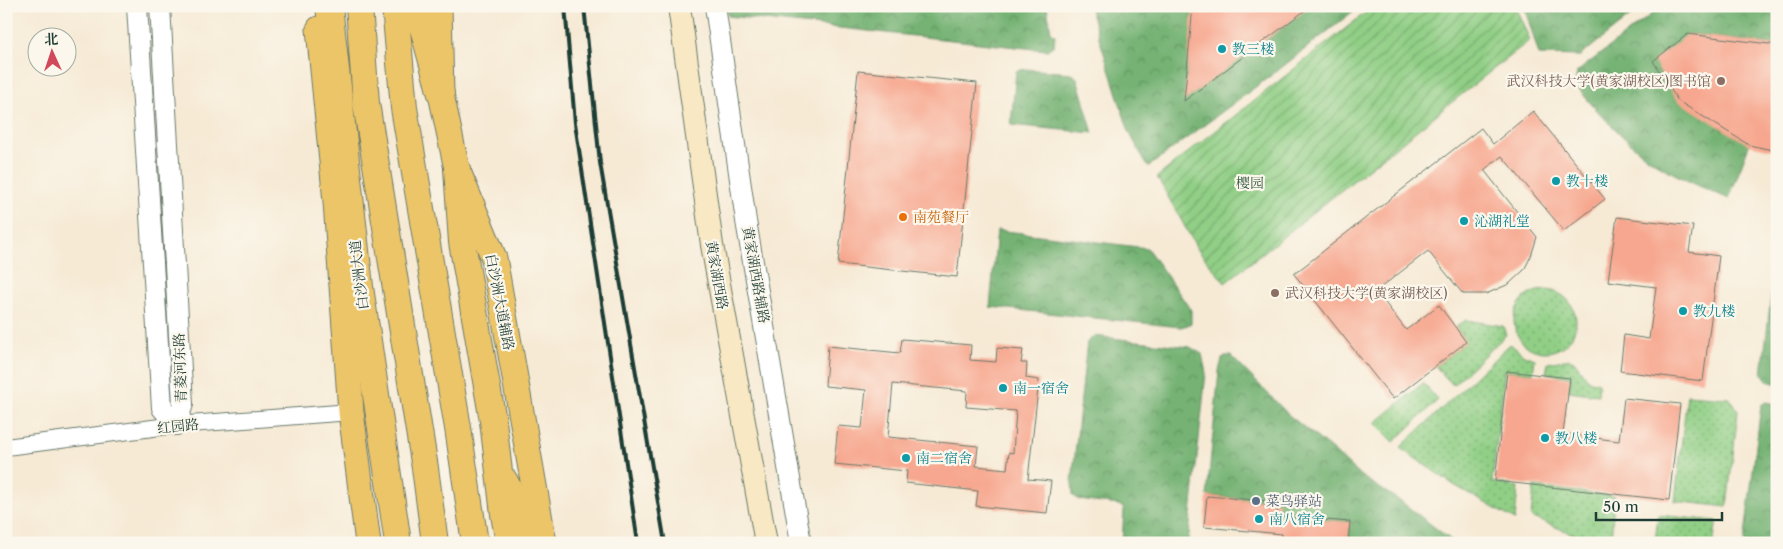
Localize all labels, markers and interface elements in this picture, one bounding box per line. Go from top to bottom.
north arrow [28,28,78,78]
text: 北 [44,30,59,48]
place label: 教三楼 [1232,40,1274,58]
marker: 教三楼 [1216,43,1228,55]
place label: 武汉科技大学(黄家湖校区)图书馆 [1507,72,1711,90]
marker: 武汉科技大学(黄家湖校区)图书馆 [1715,75,1727,87]
place label: 教十楼 [1566,172,1608,190]
park label: 樱园 [1236,174,1264,192]
marker: 教十楼 [1550,175,1562,187]
place label: 南苑餐厅 [913,208,969,226]
marker: 南苑餐厅 [897,211,909,223]
place label: 沁湖礼堂 [1474,212,1530,230]
marker: 沁湖礼堂 [1458,215,1470,227]
street label: 黄家湖西路辅路 [739,225,773,325]
street label: 白沙洲大道 [346,239,372,311]
street label: 黄家湖西路 [702,239,732,311]
street label: 白沙洲大道辅路 [482,252,518,352]
place label: 武汉科技大学(黄家湖校区) [1285,284,1448,302]
marker: 武汉科技大学(黄家湖校区) [1269,287,1281,299]
place label: 教九楼 [1693,302,1735,320]
marker: 教九楼 [1677,305,1689,317]
street label: 青菱河东路 [170,333,190,403]
place label: 南一宿舍 [1013,379,1069,397]
marker: 南一宿舍 [997,382,1009,394]
street label: 红园路 [156,415,200,437]
place label: 教八楼 [1555,429,1597,447]
marker: 教八楼 [1539,432,1551,444]
place label: 南二宿舍 [916,449,972,467]
marker: 南二宿舍 [900,452,912,464]
scale bar [1596,489,1722,521]
place label: 菜鸟驿站 [1266,492,1322,510]
marker: 菜鸟驿站 [1250,495,1262,507]
text: 50 m [1603,497,1639,516]
place label: 南八宿舍 [1269,510,1325,528]
marker: 南八宿舍 [1253,513,1265,525]

